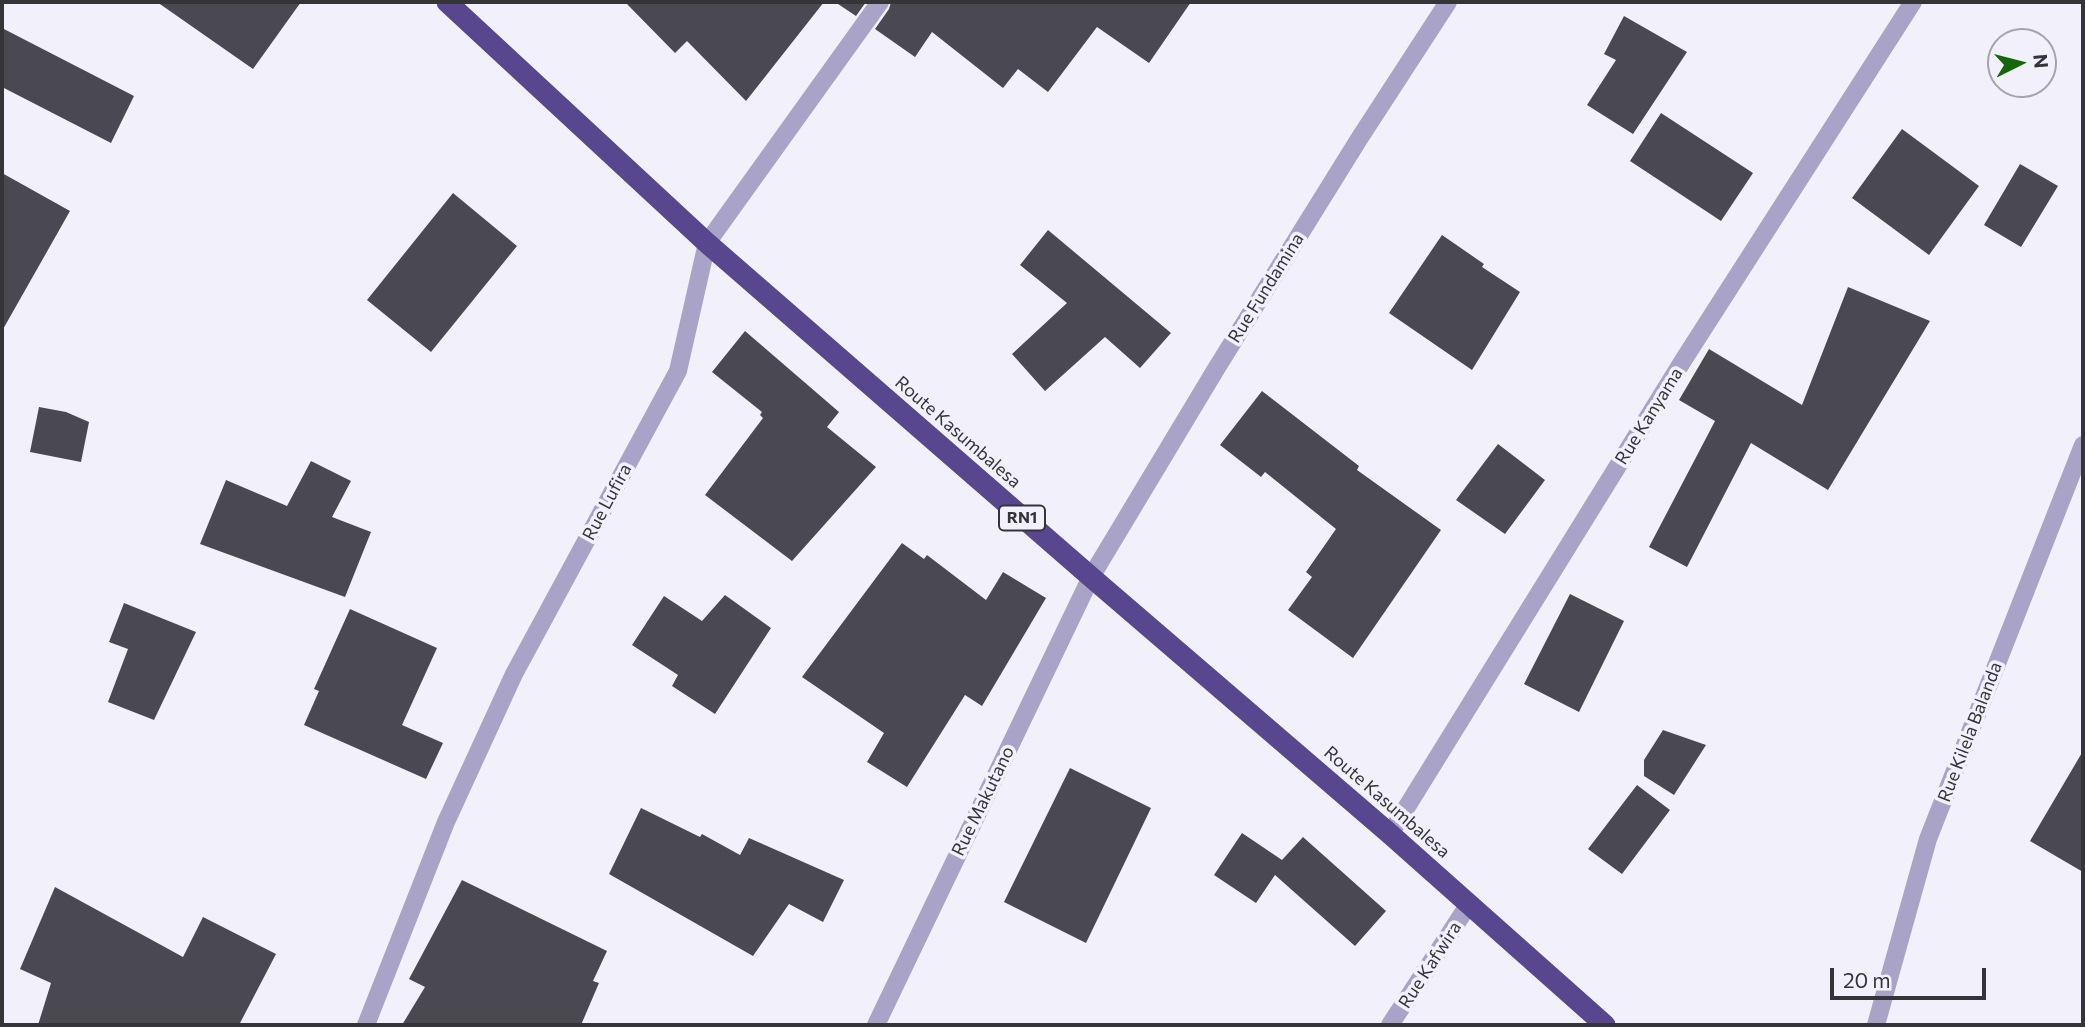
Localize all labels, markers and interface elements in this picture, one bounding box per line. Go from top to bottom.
north arrow [1987,28,2057,98]
text: N [2029,53,2054,69]
street label: Rue Fundamina [1224,229,1308,347]
street label: Rue Kanyama [1611,364,1687,468]
street label: Route Kasumbalesa [891,371,1025,493]
street label: Rue Lufira [578,460,636,544]
road number: RN1 [999,505,1045,530]
street label: Rue Kilela Balanda [1933,659,2007,805]
street label: Route Kasumbalesa [1320,741,1454,863]
street label: Rue Makutano [947,743,1019,859]
street label: Rue Kafwira [1394,918,1466,1012]
scale bar [1833,954,1989,998]
text: 20 m [1843,967,1891,992]

